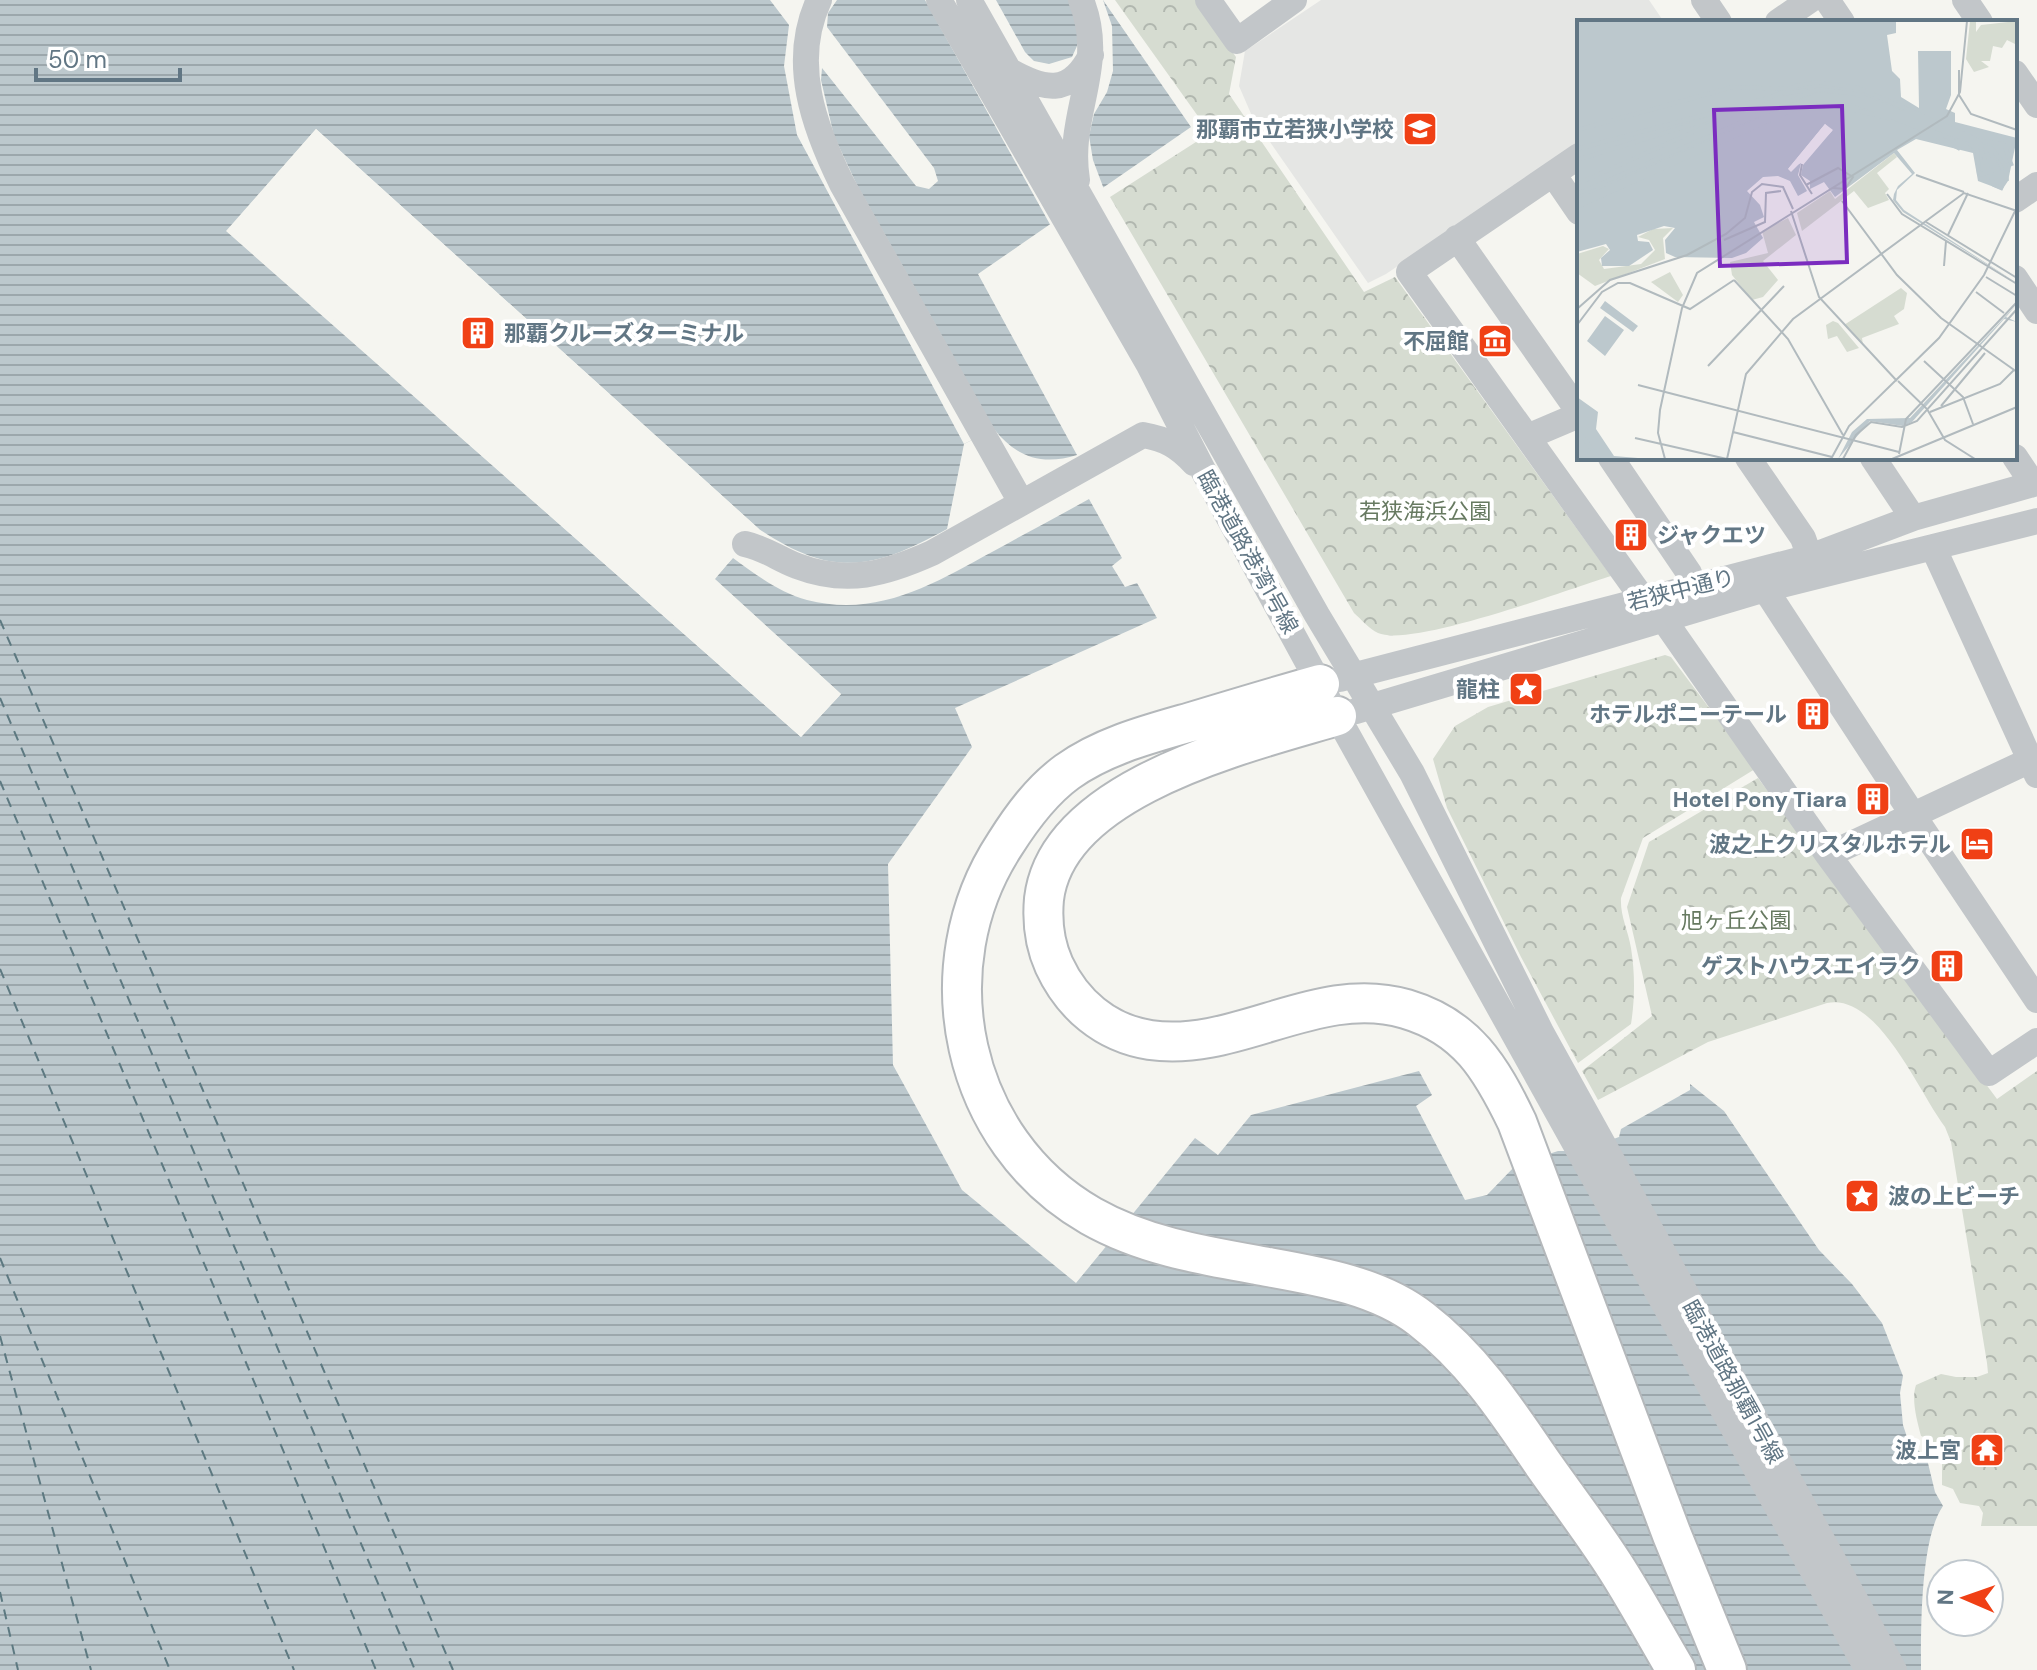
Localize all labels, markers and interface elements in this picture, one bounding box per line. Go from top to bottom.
inset map [1577,20,2017,460]
scale bar [36,32,180,82]
text: 50 m [48,44,107,75]
school or university icon: 那覇市立若狭小学校 [1401,110,1439,148]
place label: 那覇市立若狭小学校 [1196,115,1394,144]
building icon: 那覇クルーズターミナル [459,314,497,352]
place label: 那覇クルーズターミナル [504,319,744,348]
museum icon: 不屈館 [1476,322,1514,360]
place label: 不屈館 [1403,327,1469,356]
street label: 臨港道路港湾1号線 [1191,465,1305,639]
park label: 若狭海浜公園 [1359,497,1491,526]
building icon: ジャクエツ [1612,516,1650,554]
place label: ジャクエツ [1657,521,1766,550]
street label: 若狭中通り [1624,563,1738,617]
place icon: 龍柱 [1507,670,1545,708]
place label: 龍柱 [1456,675,1500,704]
building icon: ホテルポニーテール [1794,695,1832,733]
place label: ホテルポニーテール [1589,700,1787,729]
building icon: Hotel Pony Tiara [1854,780,1892,818]
place label: Hotel Pony Tiara [1673,785,1847,814]
hotel icon: 波之上クリスタルホテル [1958,825,1996,863]
place label: 波之上クリスタルホテル [1709,830,1951,859]
park label: 旭ヶ丘公園 [1681,906,1791,935]
building icon: ゲストハウスエイラク [1928,947,1966,985]
place label: ゲストハウスエイラク [1701,952,1921,981]
place icon: 波の上ビーチ [1843,1177,1881,1215]
place label: 波の上ビーチ [1888,1182,2020,1211]
street label: 臨港道路那覇1号線 [1676,1295,1790,1469]
temple icon: 波上宮 [1968,1431,2006,1469]
place label: 波上宮 [1895,1436,1961,1465]
north arrow [1925,1558,2005,1638]
text: N [1931,1589,1960,1606]

